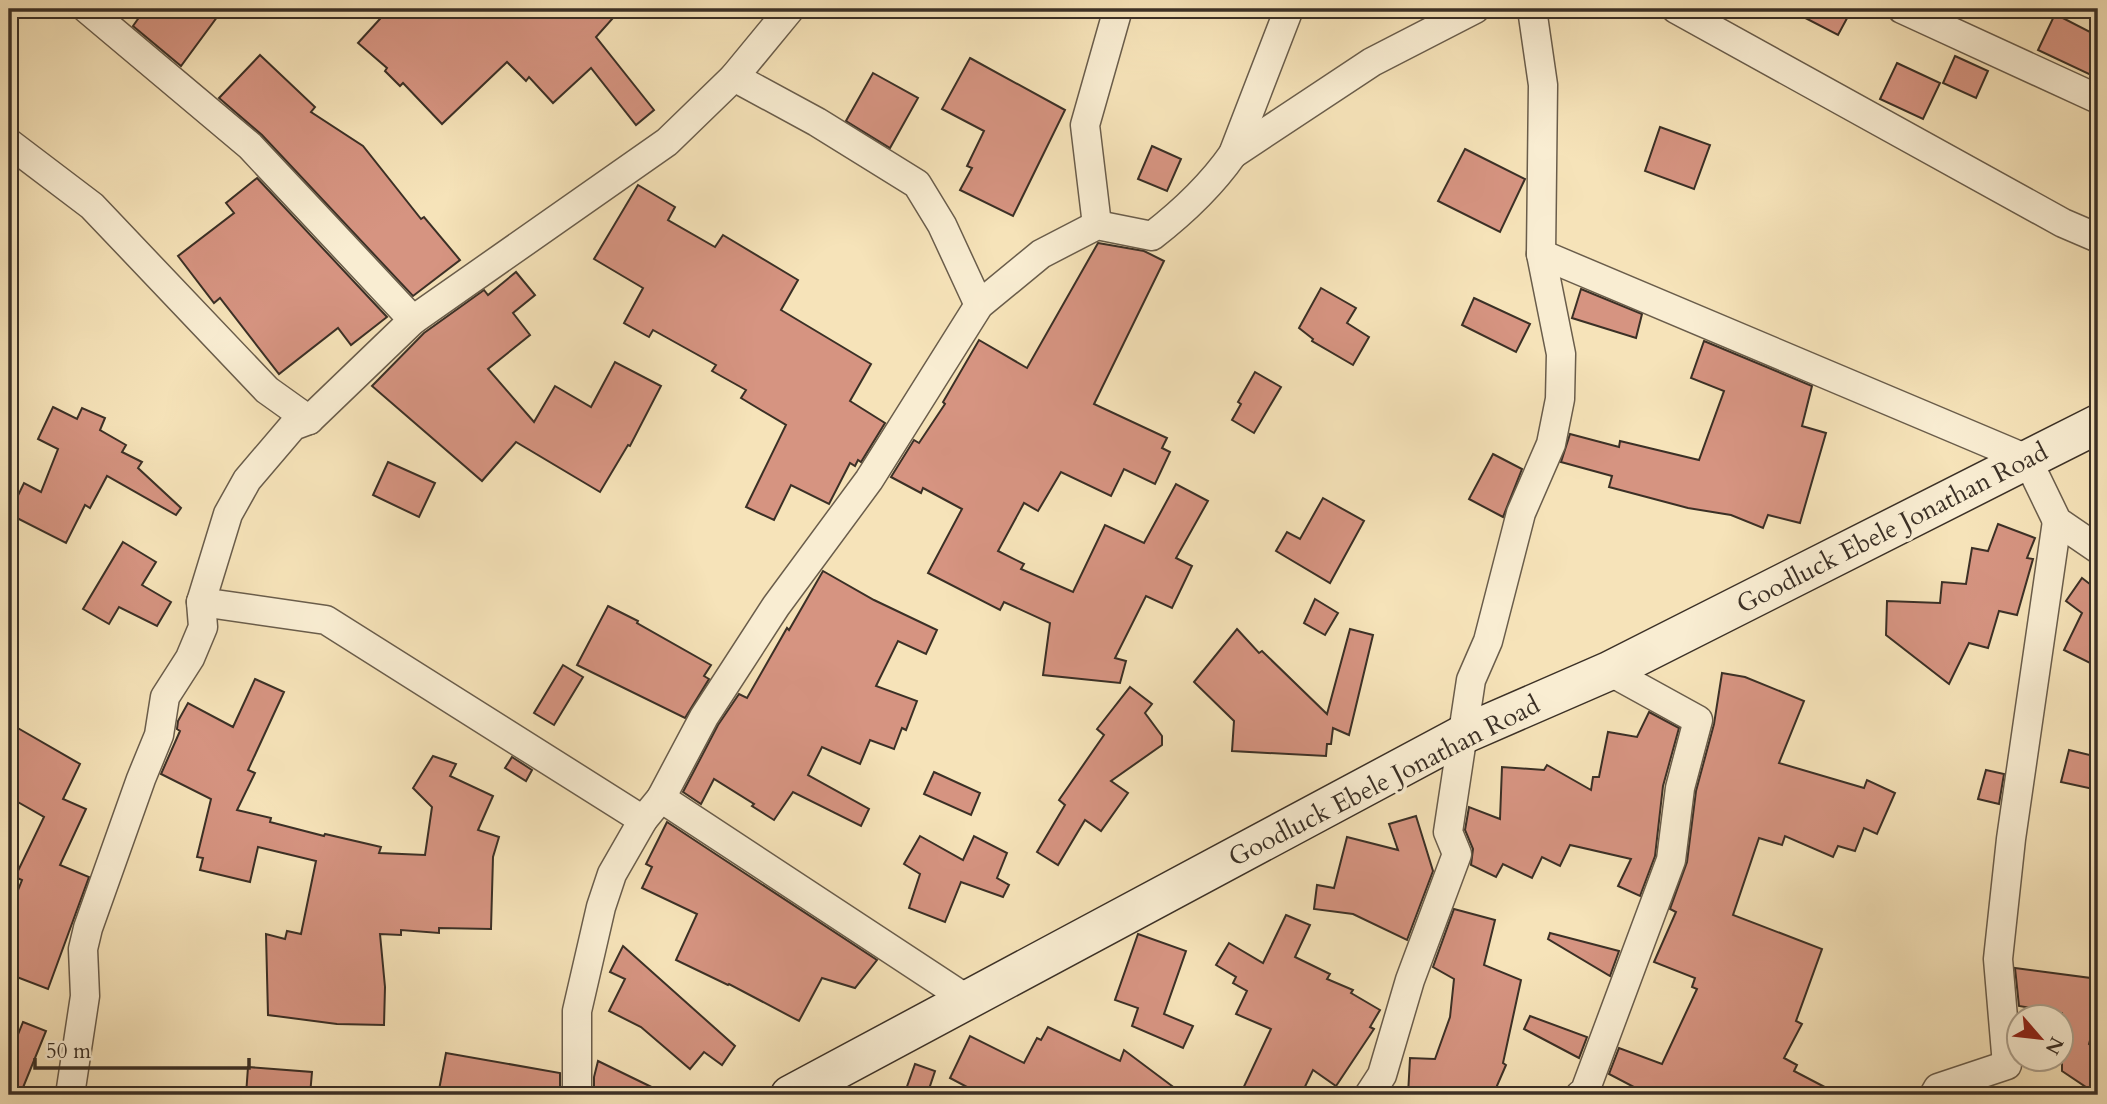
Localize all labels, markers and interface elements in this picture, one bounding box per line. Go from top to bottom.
street label: Goodluck Ebele Jonathan Road [1730,434,2054,622]
street label: Goodluck Ebele Jonathan Road [1222,687,1546,875]
north arrow [2006,1002,2076,1072]
scale bar [35,1027,248,1071]
text: N [2039,1032,2069,1059]
text: 50 m [46,1037,91,1066]

